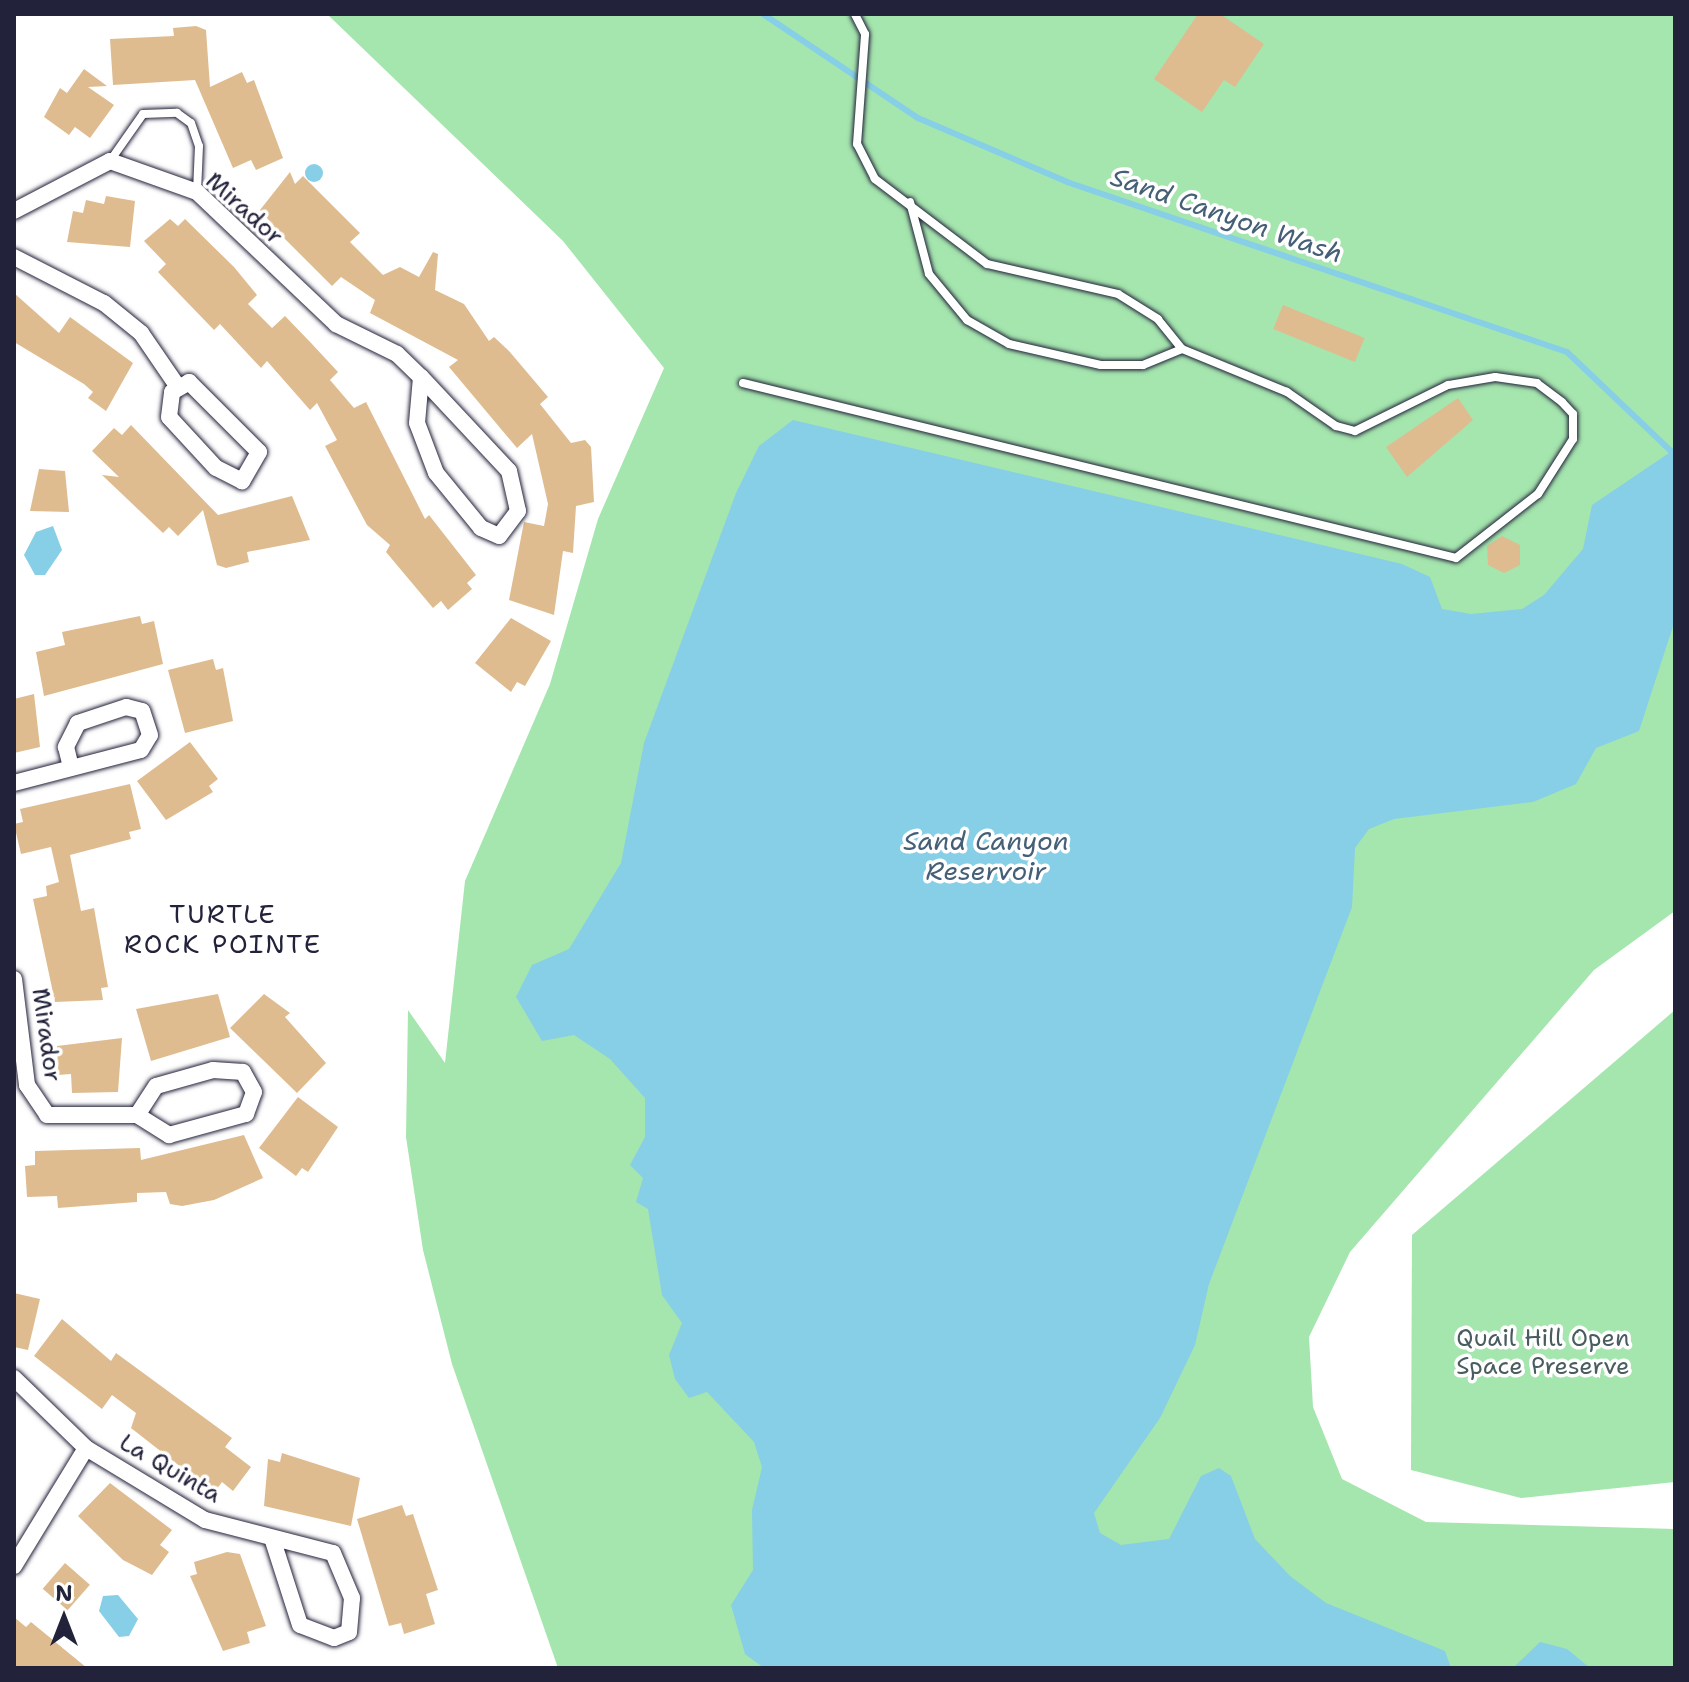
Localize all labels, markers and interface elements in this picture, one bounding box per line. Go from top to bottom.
water label: Sand Canyon Wash [1107,161,1347,269]
street label: Mirador [199,167,289,251]
water label: Sand Canyon Reservoir [903,825,1069,886]
district label: TURTLE ROCK POINTE [124,898,322,960]
street label: Mirador [25,986,67,1084]
park label: Quail Hill Open Space Preserve [1456,1325,1630,1381]
street label: La Quinta [114,1428,226,1510]
north arrow [24,1578,104,1658]
text: N [55,1579,73,1608]

